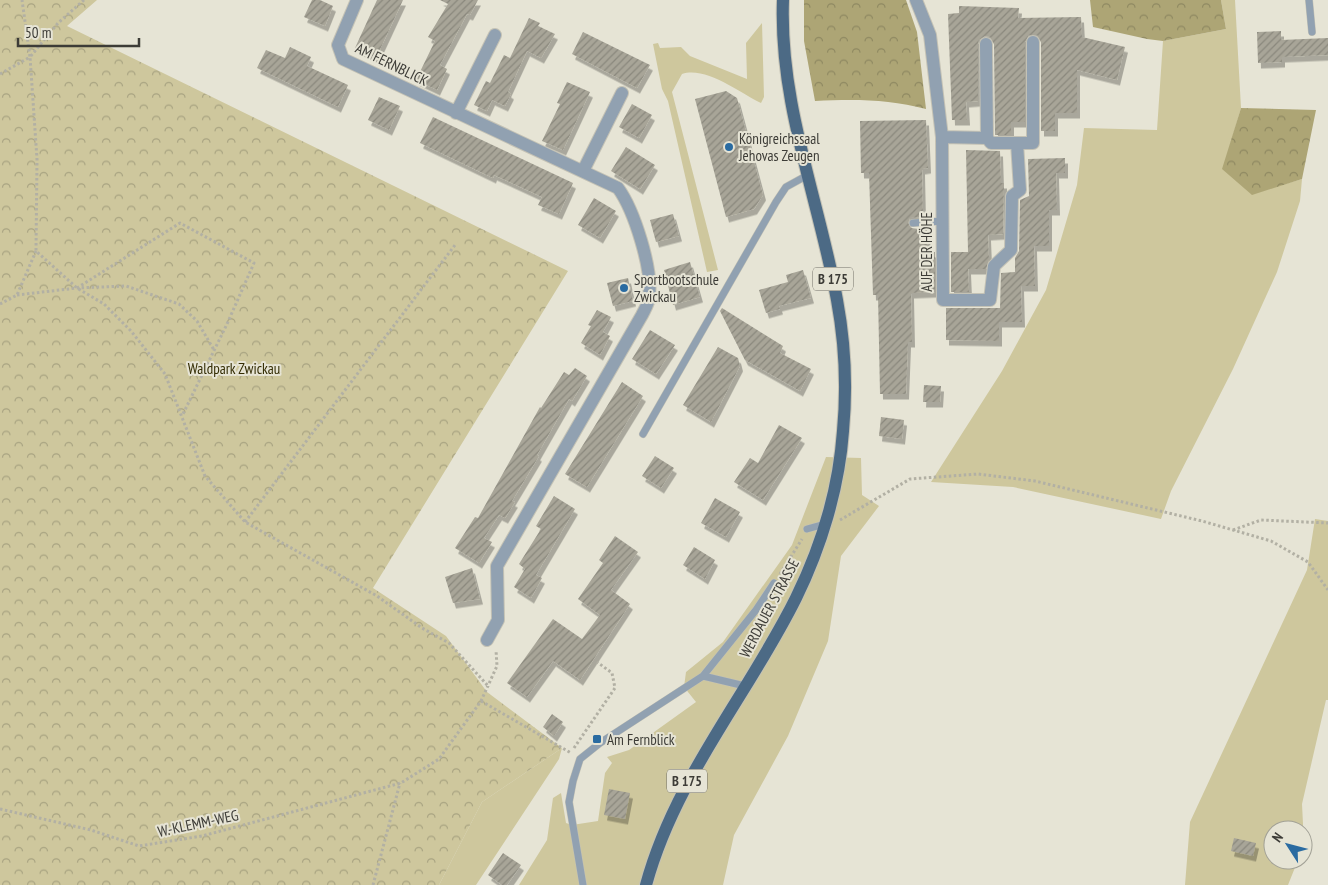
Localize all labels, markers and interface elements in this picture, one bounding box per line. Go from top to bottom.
scale bar [18,15,139,47]
text: 50 m [25,23,51,42]
street label: AM FERNBLICK [352,38,432,90]
place label: Königreichssaal Jehovas Zeugen [738,129,820,165]
marker: Königreichssaal Jehovas Zeugen [723,141,735,153]
street label: AUF DER HÖHE [917,212,936,292]
road number: B 175 [813,268,853,290]
place label: Sportbootschule Zwickau [634,270,719,306]
marker: Sportbootschule Zwickau [618,282,630,294]
park label: Waldpark Zwickau [188,359,280,378]
street label: WERDAUER STRASSE [735,555,803,661]
place label: Am Fernblick [607,730,675,749]
marker: Am Fernblick [591,733,603,745]
road number: B 175 [667,769,707,792]
street label: W.-KLEMM-WEG [156,805,240,841]
north arrow [1263,820,1313,870]
text: N [1268,829,1287,846]

